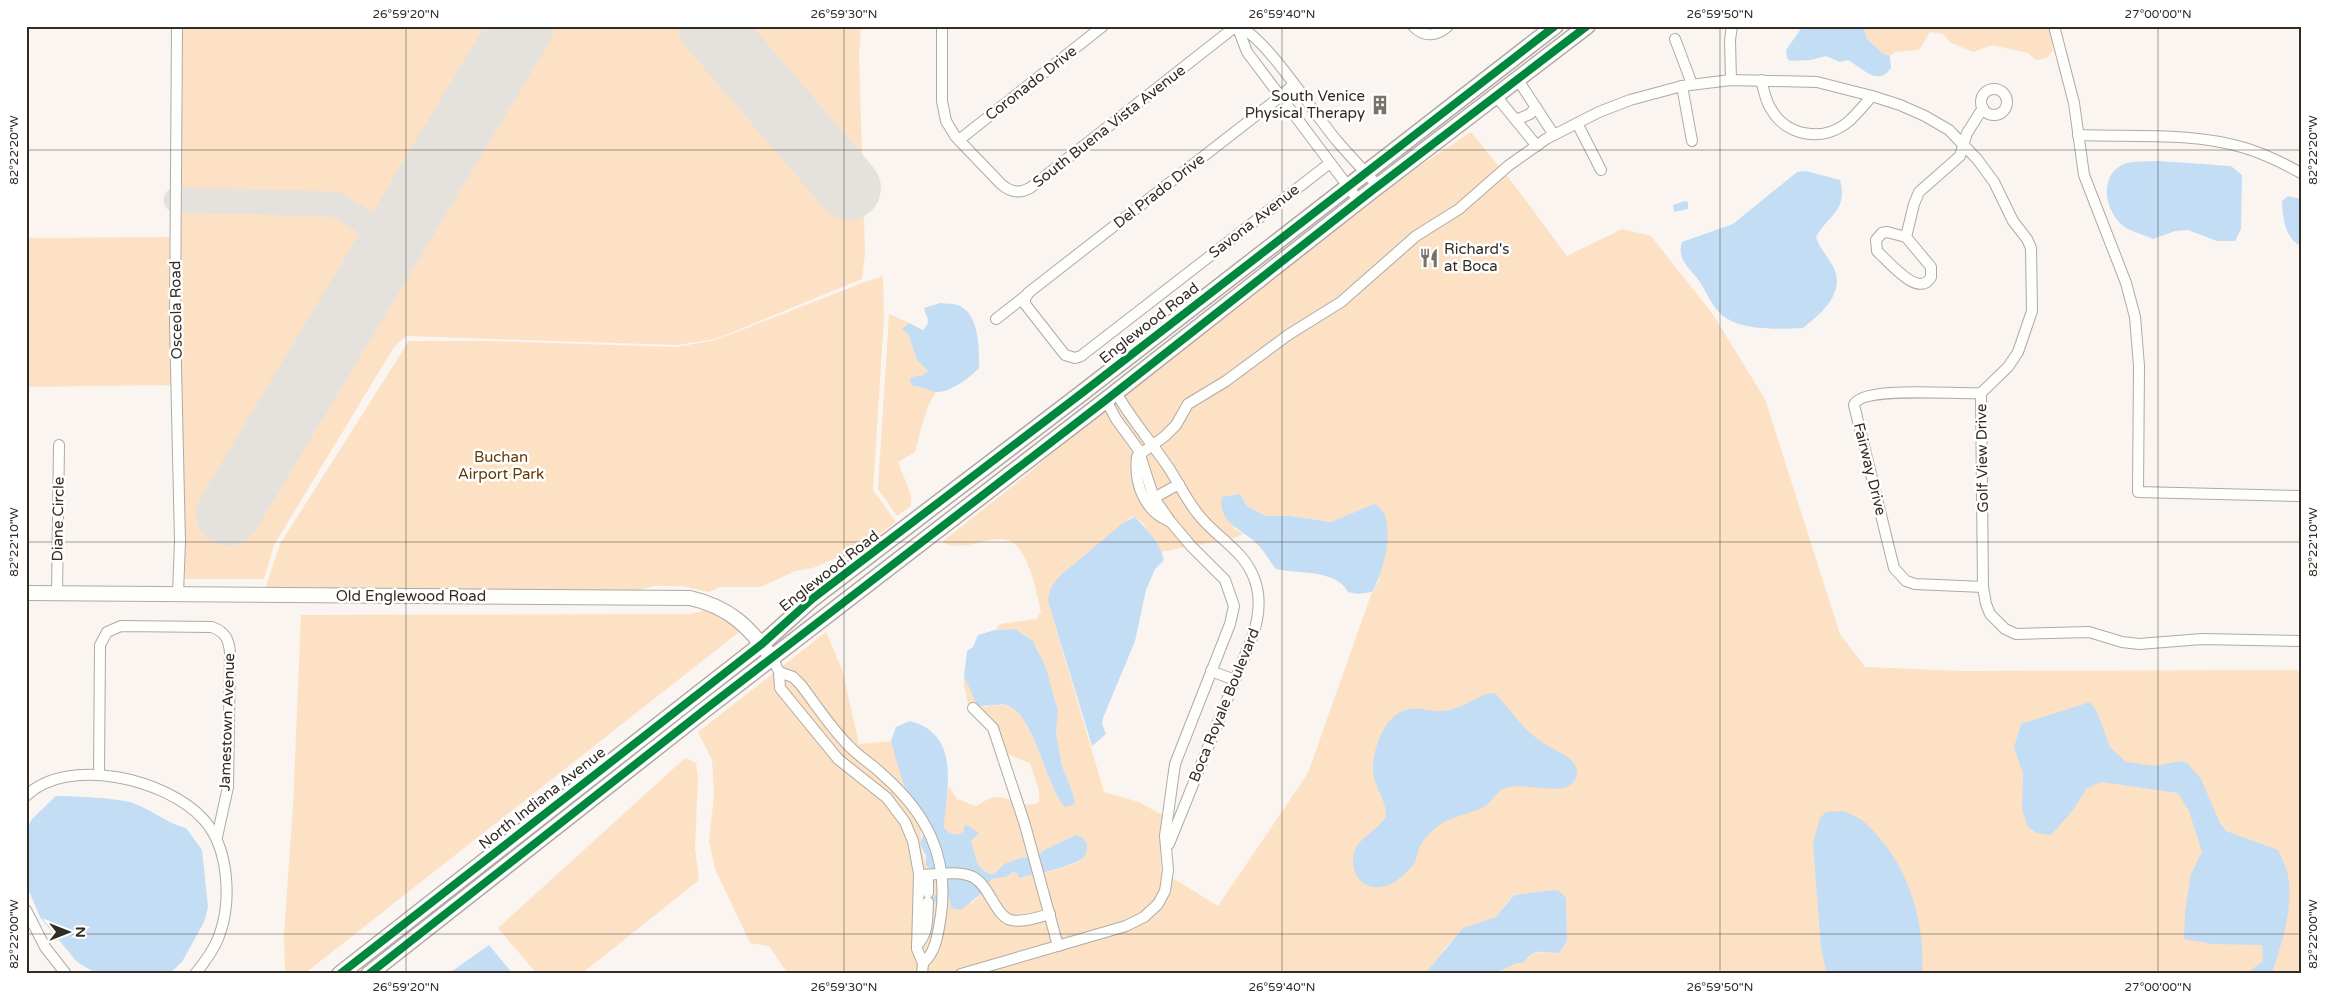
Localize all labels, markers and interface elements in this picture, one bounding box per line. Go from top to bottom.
text: 26°59'20"N [373,7,439,21]
text: 26°59'30"N [811,7,877,21]
text: 26°59'40"N [1249,7,1315,21]
text: 26°59'50"N [1687,7,1753,21]
text: 27°00'00"N [2124,7,2192,21]
street label: Coronado Drive [982,42,1080,124]
street label: South Buena Vista Avenue [1029,61,1189,191]
place label: South Venice Physical Therapy [1245,87,1365,122]
building icon: South Venice Physical Therapy [1369,94,1391,116]
text: 82°22'20"W [7,115,21,185]
text: 82°22'20"W [2306,115,2320,185]
street label: Del Prado Drive [1110,150,1208,232]
street label: Savona Avenue [1205,180,1303,262]
place label: Richard's at Boca [1444,240,1510,275]
restaurant icon: Richard's at Boca [1418,247,1440,269]
street label: Osceola Road [166,261,186,359]
street label: Englewood Road [1096,279,1202,367]
street label: Golf View Drive [1972,403,1992,513]
street label: Fairway Drive [1850,421,1890,517]
park label: Buchan Airport Park [458,448,544,483]
street label: Diane Circle [48,476,68,562]
text: 82°22'10"W [7,507,21,577]
text: 82°22'10"W [2306,507,2320,577]
street label: Englewood Road [776,527,882,615]
street label: Old Englewood Road [336,587,486,605]
street label: Boca Royale Boulevard [1185,626,1263,784]
street label: Jamestown Avenue [216,653,238,791]
street label: North Indiana Avenue [475,743,609,853]
text: 82°22'00"W [7,899,21,969]
text: 82°22'00"W [2306,899,2320,969]
north arrow [42,908,92,958]
text: N [72,926,89,938]
text: 26°59'20"N [373,980,439,994]
text: 26°59'30"N [811,980,877,994]
text: 26°59'40"N [1249,980,1315,994]
text: 26°59'50"N [1687,980,1753,994]
text: 27°00'00"N [2124,980,2192,994]

